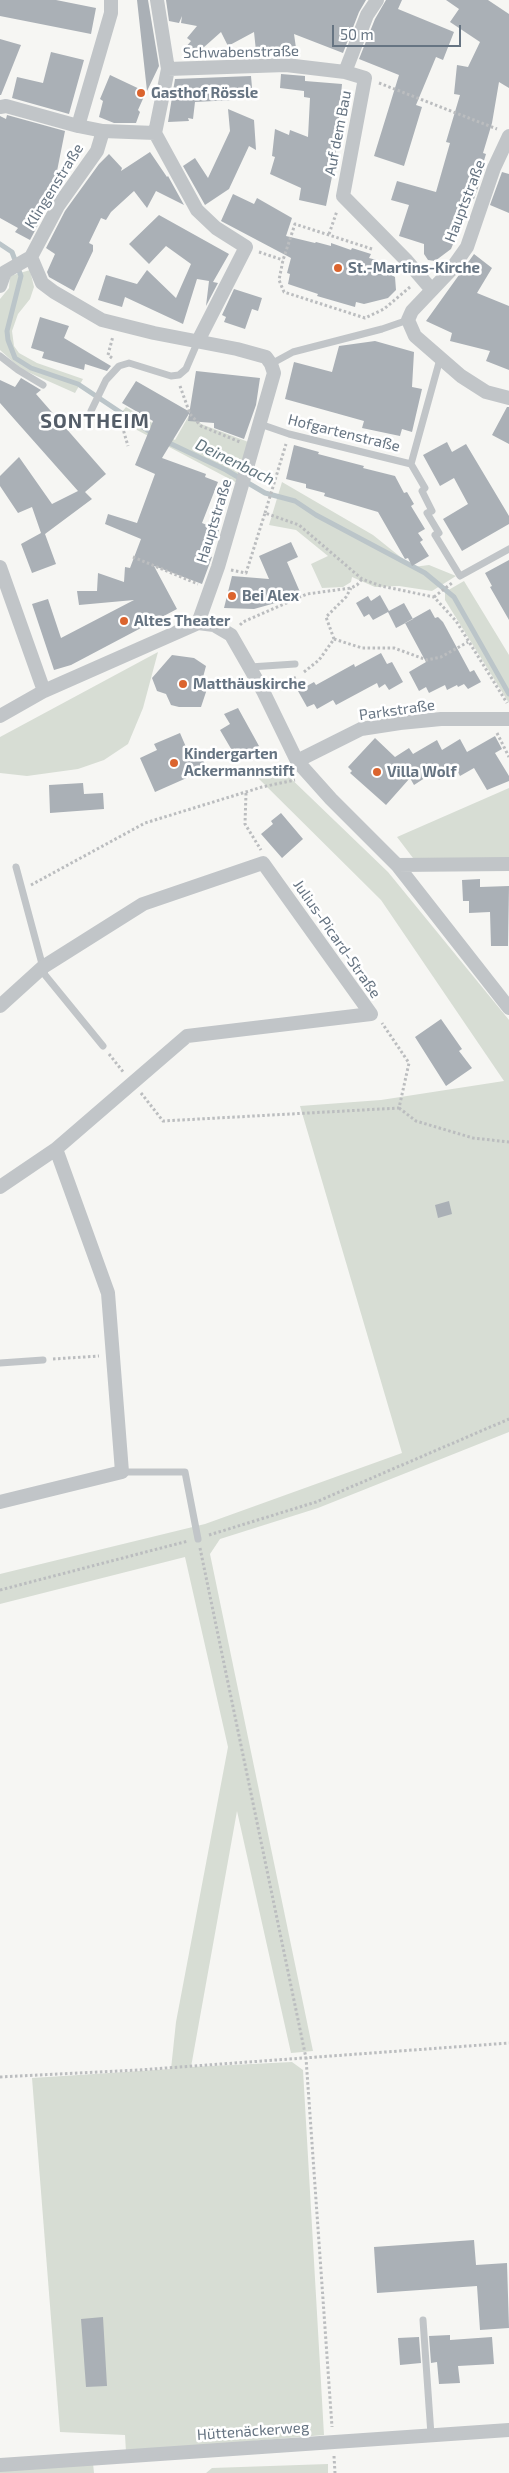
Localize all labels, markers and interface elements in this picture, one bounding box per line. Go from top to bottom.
scale bar [334,15,463,47]
text: 50 m [340,25,374,43]
street label: Schwabenstraße [183,42,299,62]
place label: Gasthof Rössle [151,84,258,102]
marker: Gasthof Rössle [135,87,147,99]
street label: Auf dem Bau [321,89,355,177]
street label: Klingenstraße [21,140,87,232]
street label: Hauptstraße [441,157,489,245]
place label: St.-Martins-Kirche [348,259,480,277]
marker: St.-Martins-Kirche [332,262,344,274]
district label: SONTHEIM [39,409,151,433]
street label: Hofgartenstraße [286,410,402,456]
water label: Deinenbach [192,435,278,489]
street label: Hauptstraße [193,477,235,565]
place label: Bei Alex [242,587,299,605]
marker: Bei Alex [226,590,238,602]
place label: Altes Theater [134,612,230,630]
marker: Altes Theater [118,615,130,627]
place label: Matthäuskirche [193,675,306,693]
marker: Matthäuskirche [177,678,189,690]
street label: Parkstraße [358,696,436,724]
place label: Kindergarten Ackermannstift [184,745,295,780]
marker: Kindergarten Ackermannstift [168,757,180,769]
place label: Villa Wolf [387,763,456,781]
marker: Villa Wolf [371,766,383,778]
street label: Julius-Picard-Straße [289,876,385,1002]
street label: Hüttenäckerweg [196,2418,310,2444]

